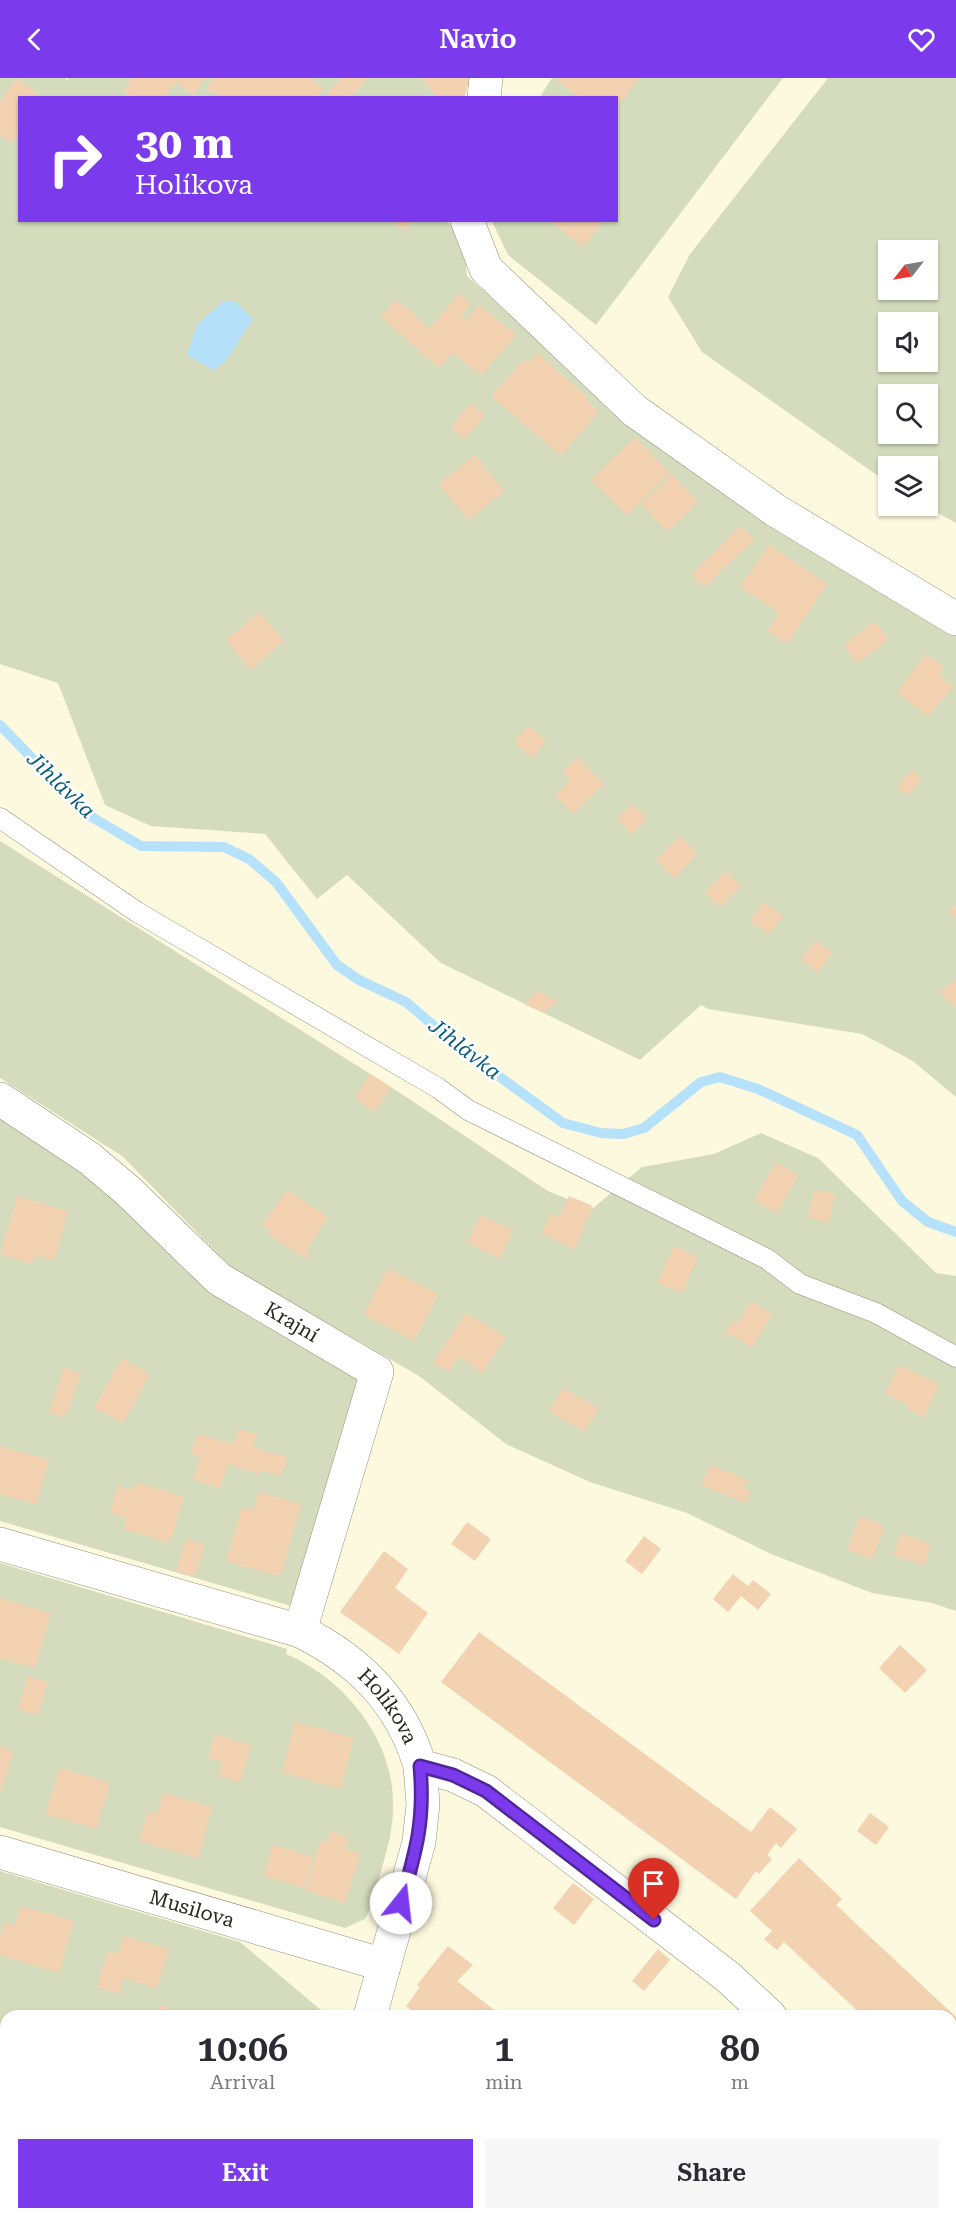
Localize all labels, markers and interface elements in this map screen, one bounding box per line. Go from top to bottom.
icon: back [18,23,51,56]
text: Navio [439,23,517,55]
icon: heart [905,23,938,56]
text: 30 m [135,119,233,168]
icon: right [36,120,114,198]
text: Holíkova [135,169,253,201]
north arrow [878,240,938,300]
map controls [878,240,938,516]
button: sound [878,312,938,372]
button: search [878,384,938,444]
button: layers [878,456,938,516]
water label: Jihlávka [21,746,100,823]
water label: Jihlávka [423,1013,506,1085]
street label: Krajní [260,1297,323,1347]
street label: Holíkova [353,1663,423,1748]
pin [628,1858,679,1920]
icon: arrive [637,1867,670,1900]
position arrow [369,1871,433,1935]
street label: Musilova [147,1885,237,1932]
text: 10:06 [197,2028,288,2070]
text: 1 [494,2028,514,2070]
text: 80 [720,2028,760,2070]
text: Arrival [210,2070,275,2094]
text: min [485,2070,523,2094]
text: m [731,2070,749,2094]
button: Exit [18,2139,473,2208]
button: Share [485,2139,939,2208]

